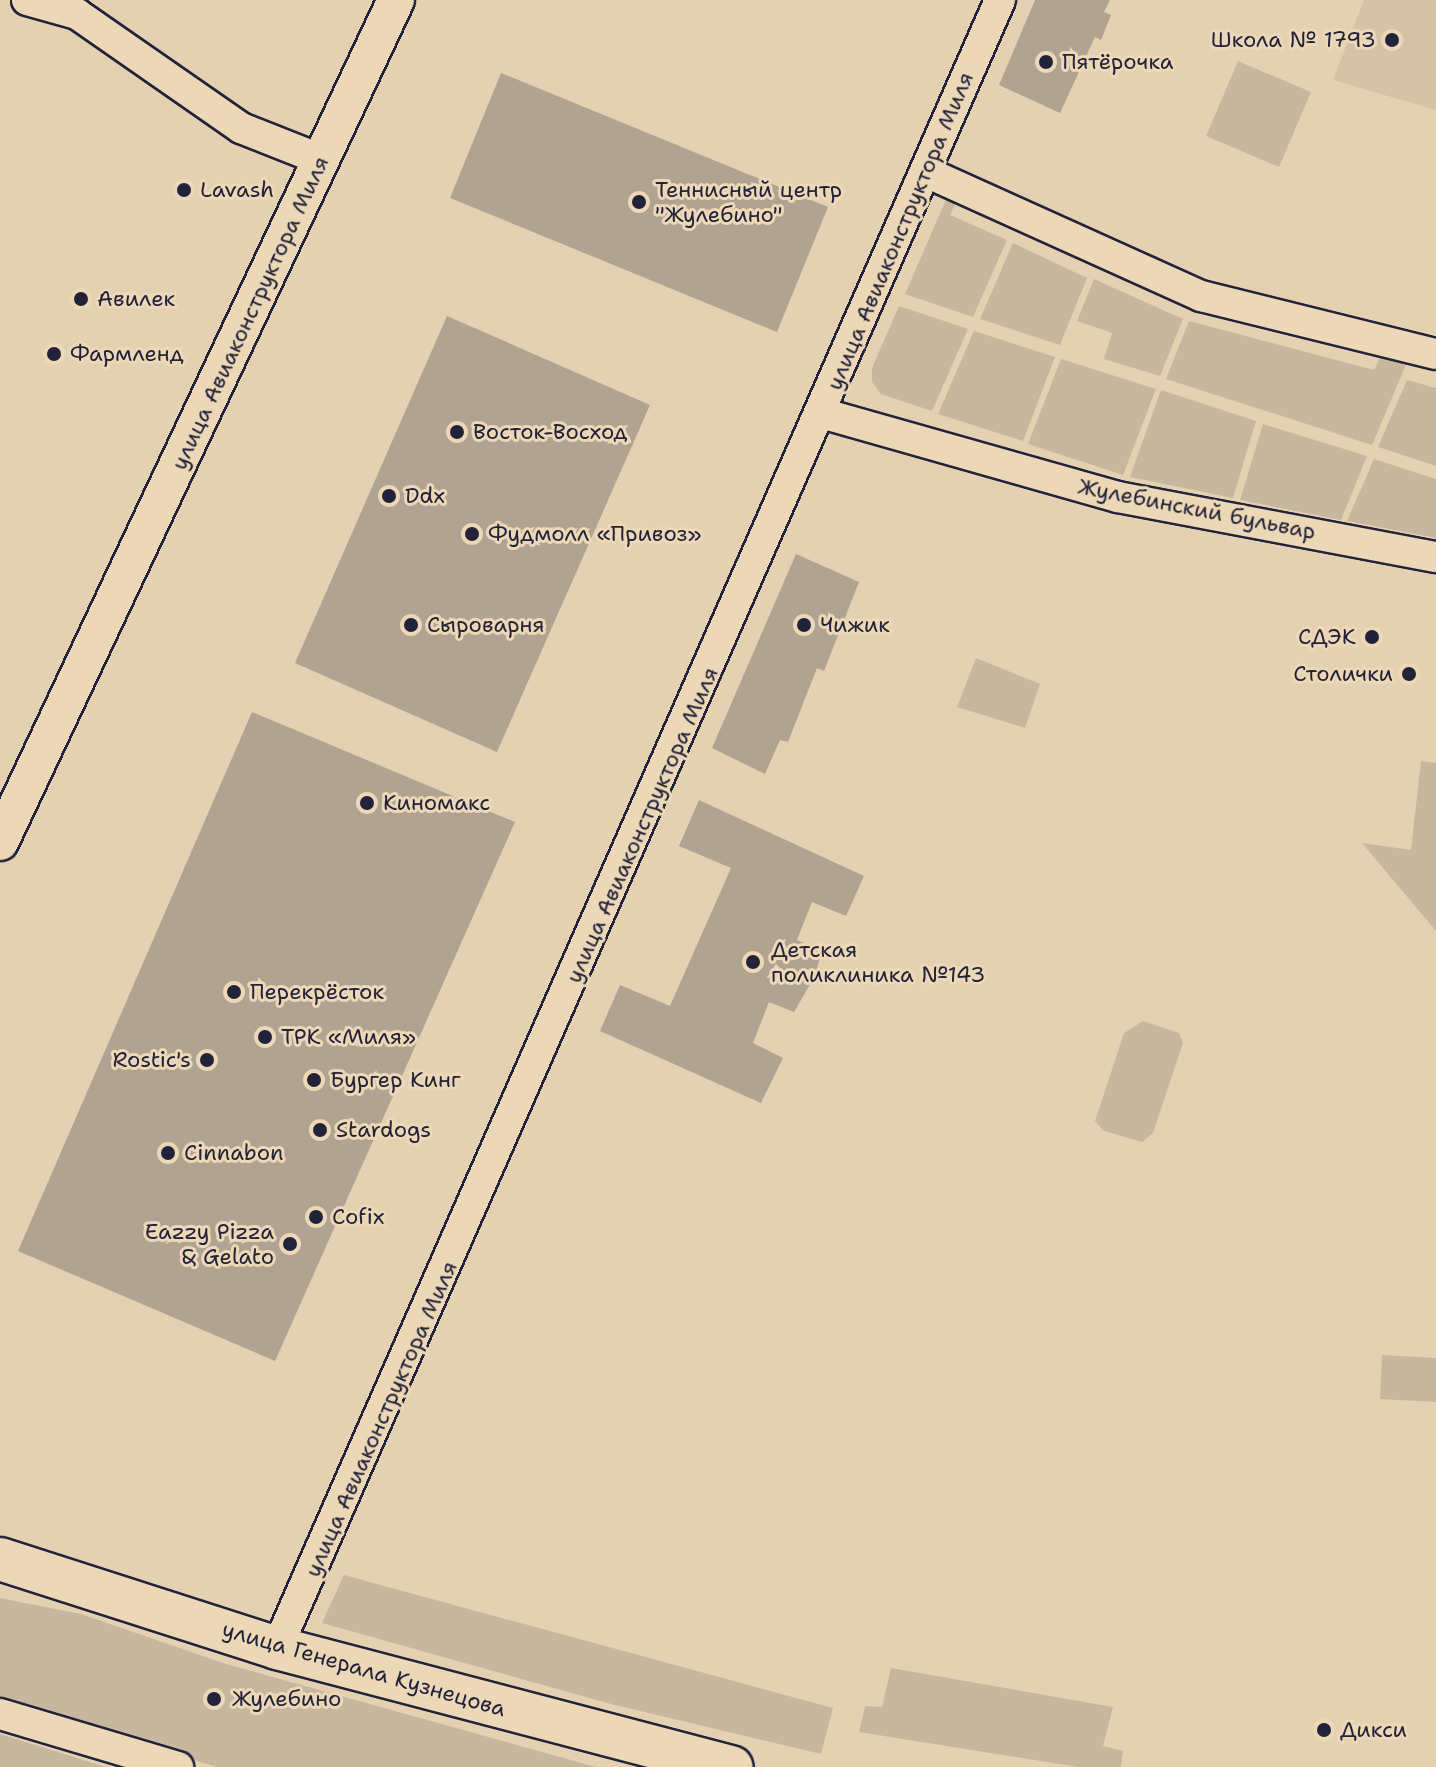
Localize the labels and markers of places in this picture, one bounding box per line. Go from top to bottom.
place label: Школа № 1793 [1211,27,1376,53]
marker: Школа № 1793 [1383,31,1401,49]
place label: Пятёрочка [1062,49,1173,75]
marker: Пятёрочка [1037,53,1055,71]
place label: Теннисный центр "Жулебино" [655,176,842,228]
place label: Lavash [200,177,274,203]
marker: Lavash [175,181,193,199]
marker: Теннисный центр "Жулебино" [630,193,648,211]
place label: Авилек [97,286,175,312]
marker: Авилек [72,290,90,308]
place label: Фармленд [70,341,184,367]
marker: Фармленд [45,345,63,363]
place label: Восток-Восход [473,419,628,445]
marker: Восток-Восход [448,423,466,441]
place label: Ddx [405,483,445,509]
marker: Ddx [380,487,398,505]
place label: Фудмолл «Привоз» [488,521,702,547]
marker: Фудмолл «Привоз» [463,525,481,543]
place label: Сыроварня [427,612,545,638]
place label: Чижик [820,612,890,638]
marker: Сыроварня [402,616,420,634]
marker: Чижик [795,616,813,634]
place label: СДЭК [1298,624,1356,650]
marker: СДЭК [1363,628,1381,646]
place label: Столички [1293,661,1393,687]
marker: Столички [1400,665,1418,683]
place label: Киномакс [383,790,490,816]
marker: Киномакс [358,794,376,812]
place label: Детская поликлиника №143 [771,936,985,988]
marker: Детская поликлиника №143 [742,951,764,973]
place label: Перекрёсток [250,979,384,1005]
marker: Перекрёсток [225,983,243,1001]
place label: ТРК «Миля» [281,1024,416,1050]
marker: ТРК «Миля» [256,1028,274,1046]
place label: Rostic's [113,1047,191,1073]
marker: Rostic's [198,1051,216,1069]
place label: Бургер Кинг [330,1067,461,1093]
marker: Бургер Кинг [305,1071,323,1089]
place label: Stardogs [336,1117,431,1143]
marker: Stardogs [311,1121,329,1139]
place label: Cinnabon [184,1140,283,1166]
marker: Cinnabon [159,1144,177,1162]
place label: Cofix [332,1204,384,1230]
marker: Cofix [307,1208,325,1226]
place label: Eazzy Pizza & Gelato [145,1218,274,1270]
marker: Eazzy Pizza & Gelato [281,1235,299,1253]
place label: Жулебино [232,1686,341,1712]
marker: Жулебино [203,1688,225,1710]
place label: Дикси [1340,1717,1407,1743]
marker: Дикси [1315,1721,1333,1739]

